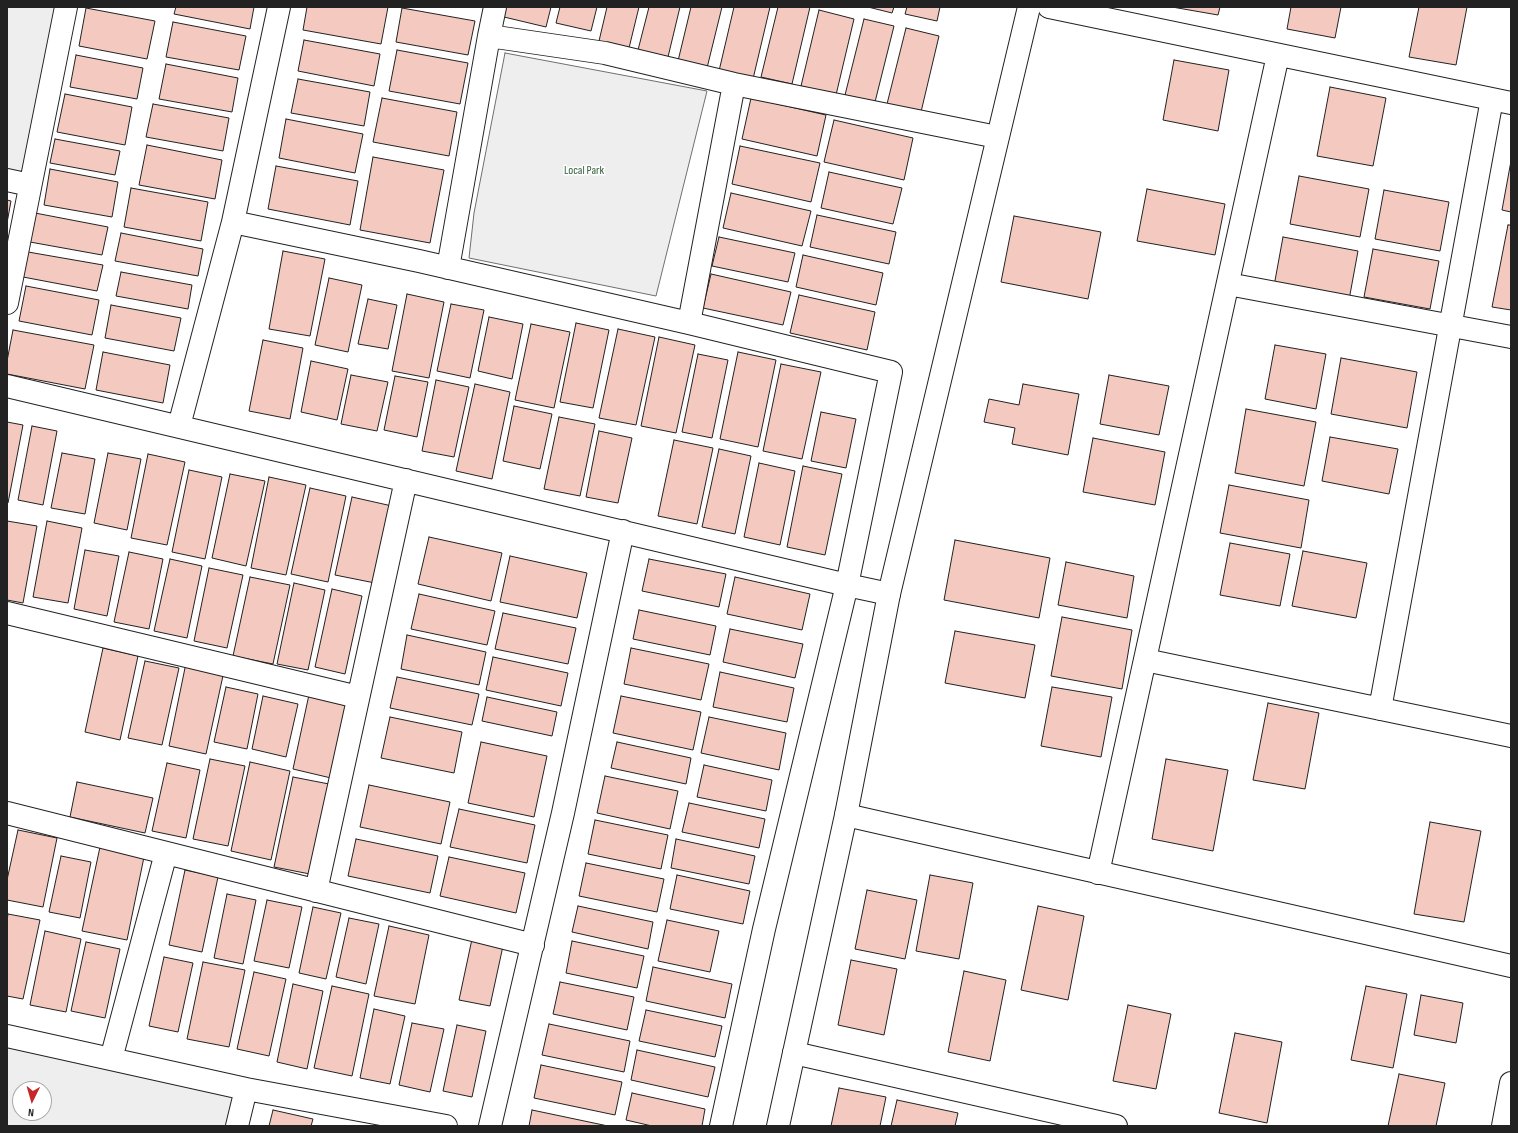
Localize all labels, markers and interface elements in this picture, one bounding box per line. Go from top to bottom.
park label: Local Park [564,164,604,178]
north arrow [12,1081,52,1121]
text: N [28,1106,34,1119]

